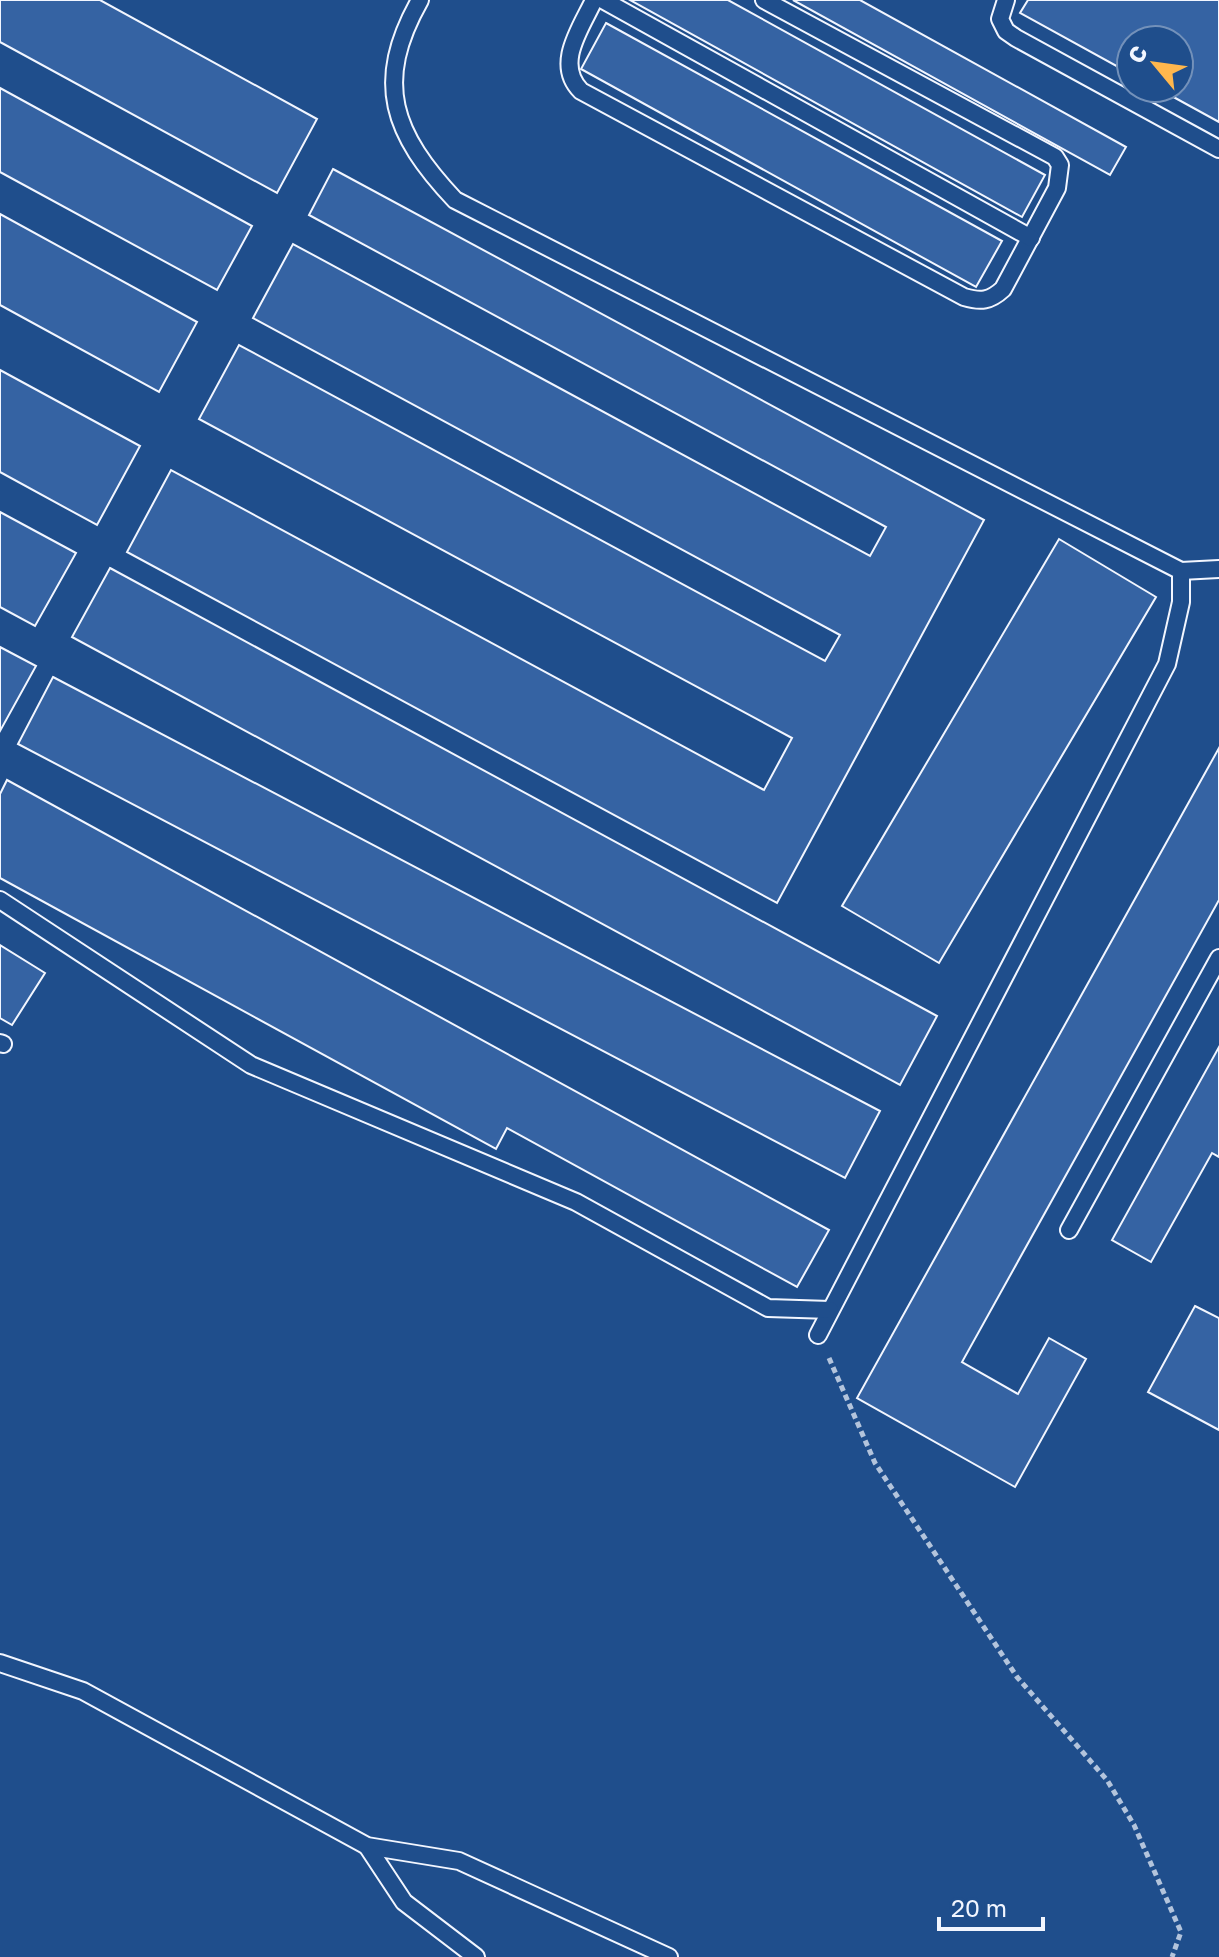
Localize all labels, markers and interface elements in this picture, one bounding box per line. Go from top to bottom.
north arrow [1115,24,1195,104]
text: С [1121,41,1153,67]
scale bar [939,1881,1043,1931]
text: 20 m [951,1893,1007,1922]

